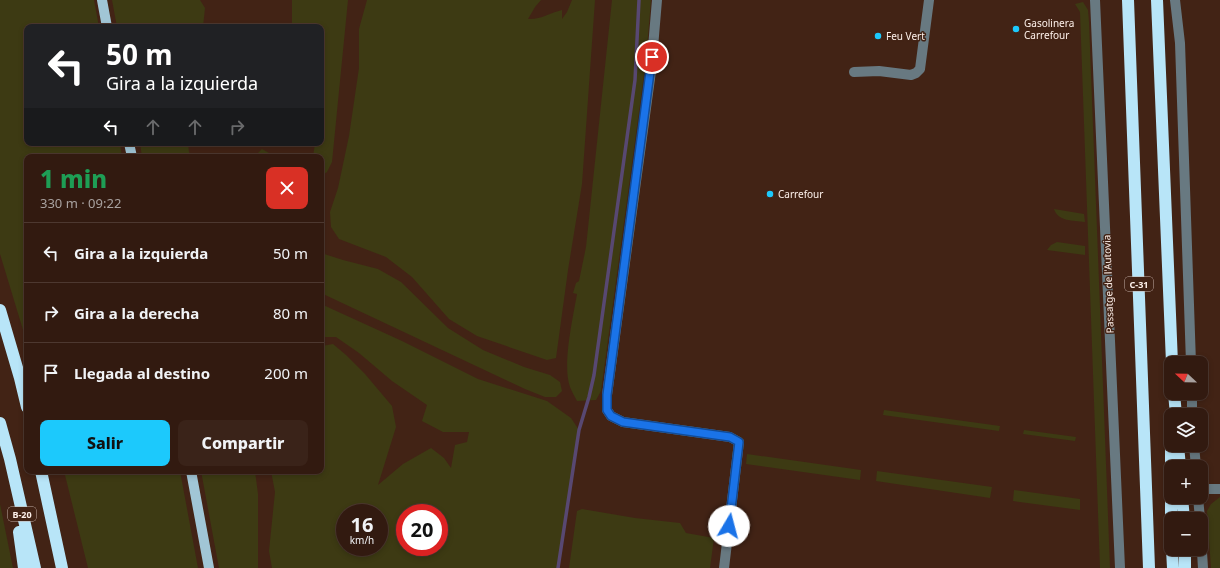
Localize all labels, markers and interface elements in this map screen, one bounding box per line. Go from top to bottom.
place label: Gasolinera Carrefour [1024,16,1074,42]
marker: Gasolinera Carrefour [1011,24,1021,34]
place label: Feu Vert [886,29,925,43]
marker: Feu Vert [873,31,883,41]
text: 50 m [106,35,173,73]
icon: left [40,40,92,92]
pin [635,40,669,74]
icon: arrive [641,46,663,68]
text: Gira a la izquierda [106,71,258,95]
icon: left [100,116,122,138]
icon: ahead [142,116,164,138]
icon: ahead [184,116,206,138]
icon: right [226,116,248,138]
text: 1 min [40,162,107,195]
button: close [266,167,308,209]
place label: Carrefour [778,187,823,201]
marker: Carrefour [765,189,775,199]
text: 330 m · 09:22 [40,194,121,212]
street label: Passatge de l'Autovia [1099,234,1117,334]
icon: left [40,242,62,264]
text: Gira a la izquierda [74,243,208,263]
text: 50 m [273,243,308,263]
road number: C-31 [1125,277,1153,291]
icon: right [40,302,62,324]
text: Gira a la derecha [74,303,199,323]
text: 80 m [273,303,308,323]
north arrow [1164,356,1208,400]
map controls [1164,356,1208,556]
icon: arrive [40,362,62,384]
text: Llegada al destino [74,363,210,383]
text: 200 m [264,363,308,383]
button: layers [1164,408,1208,452]
button: Salir [40,420,170,466]
button: Compartir [178,420,308,466]
button: + [1164,460,1208,504]
speed limit sign: 20 [396,504,448,556]
position arrow [708,505,750,547]
road number: B-20 [8,507,36,521]
text: 16 [351,511,373,538]
button: − [1164,512,1208,556]
text: km/h [350,533,374,547]

